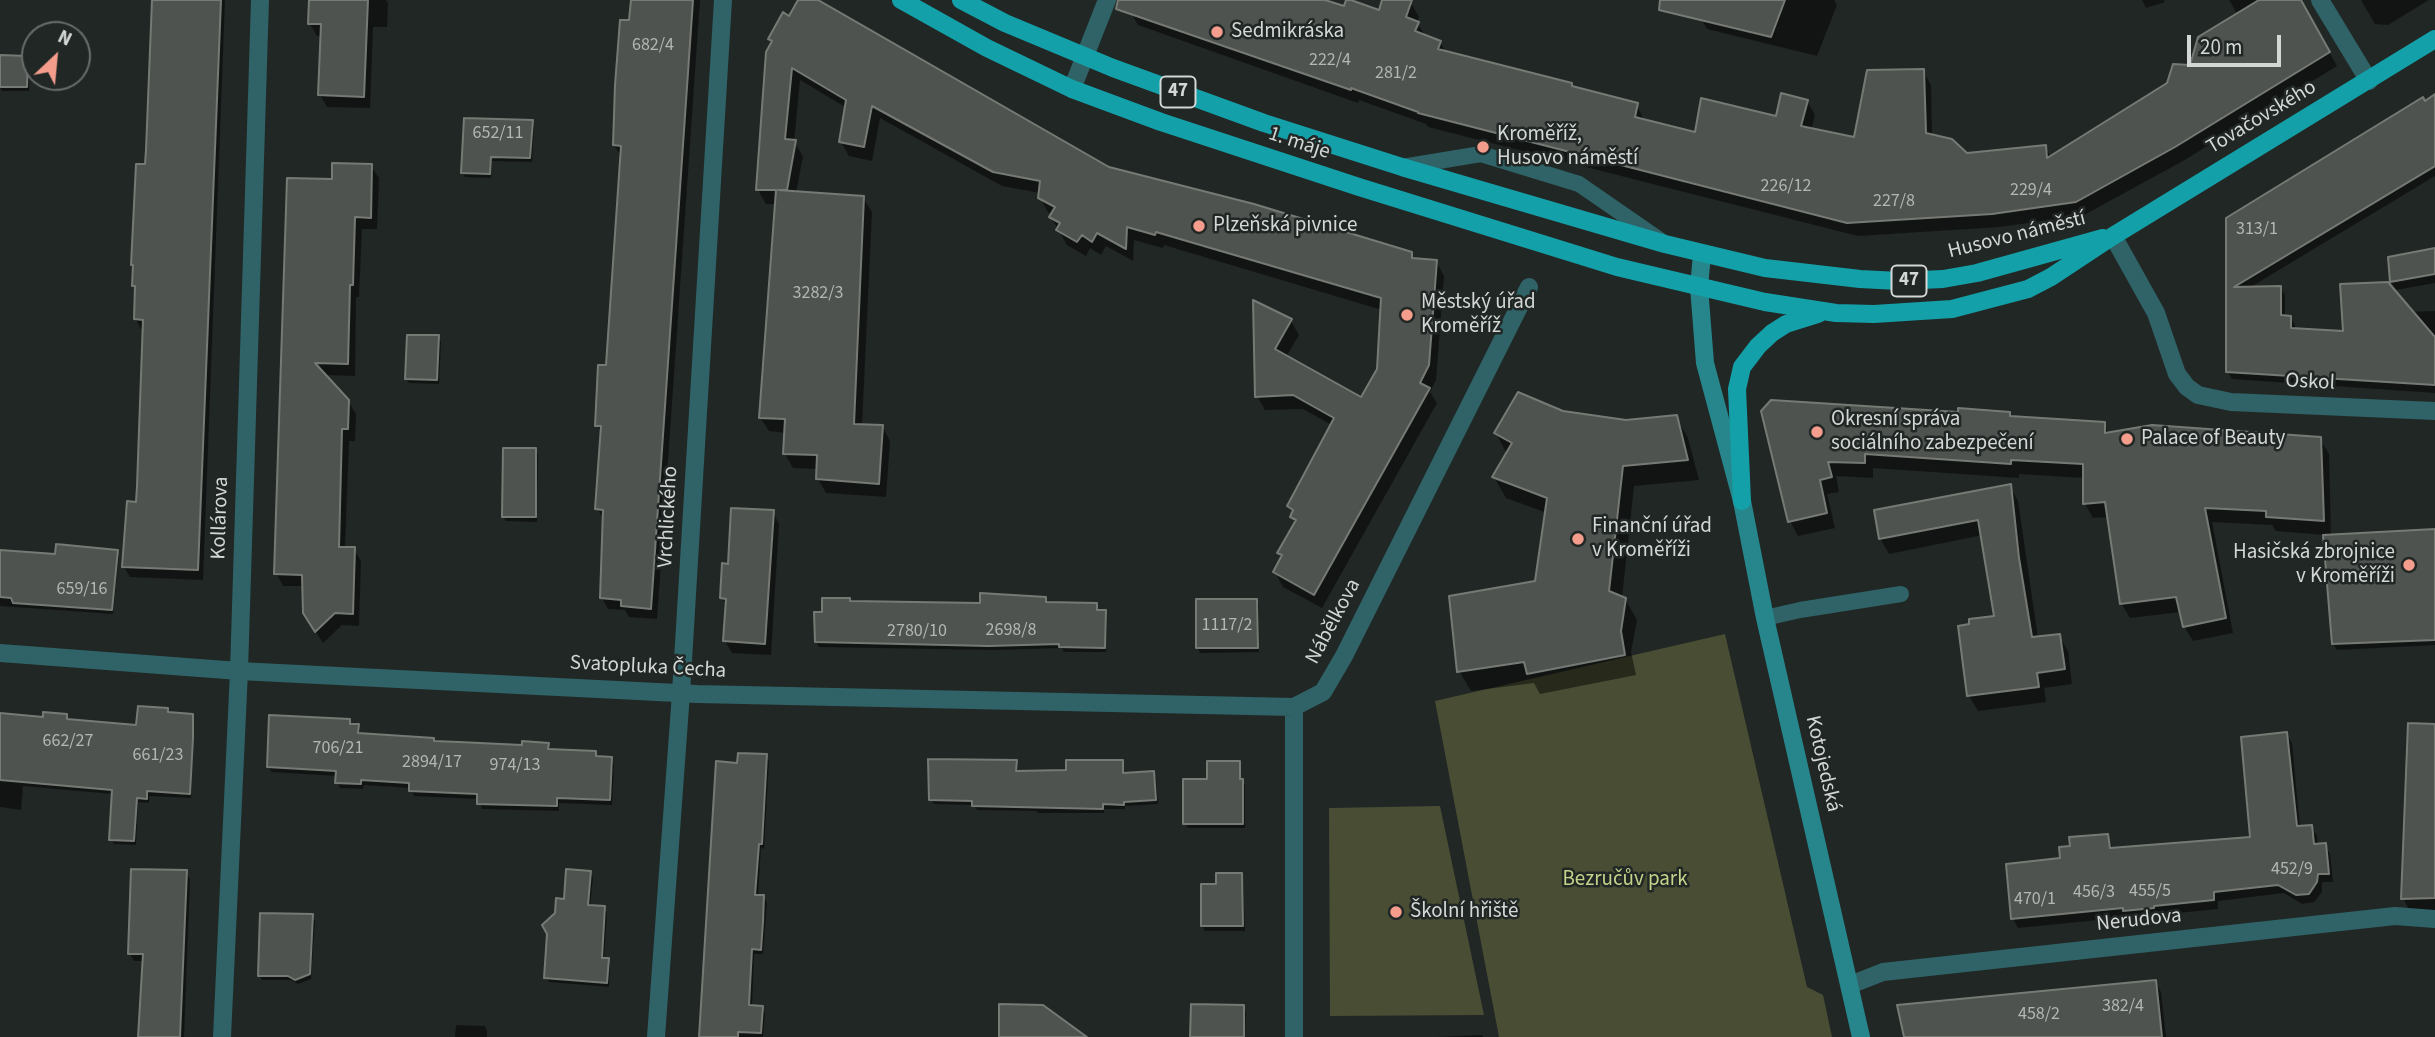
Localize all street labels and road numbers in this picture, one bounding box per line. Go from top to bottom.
street label: Tovačovského [2203,75,2321,161]
road number: 47 [1160,76,1196,108]
street label: 1. máje [1265,122,1333,166]
street label: Husovo náměstí [1946,207,2088,265]
road number: 47 [1892,266,1926,296]
street label: Oskol [2285,369,2335,397]
street label: Vrchlického [654,466,684,568]
street label: Kollárova [207,476,235,560]
street label: Nábělkova [1301,575,1367,669]
street label: Svatopluka Čecha [569,651,727,685]
street label: Kotojedská [1799,713,1845,815]
street label: Nerudova [2095,904,2183,938]

